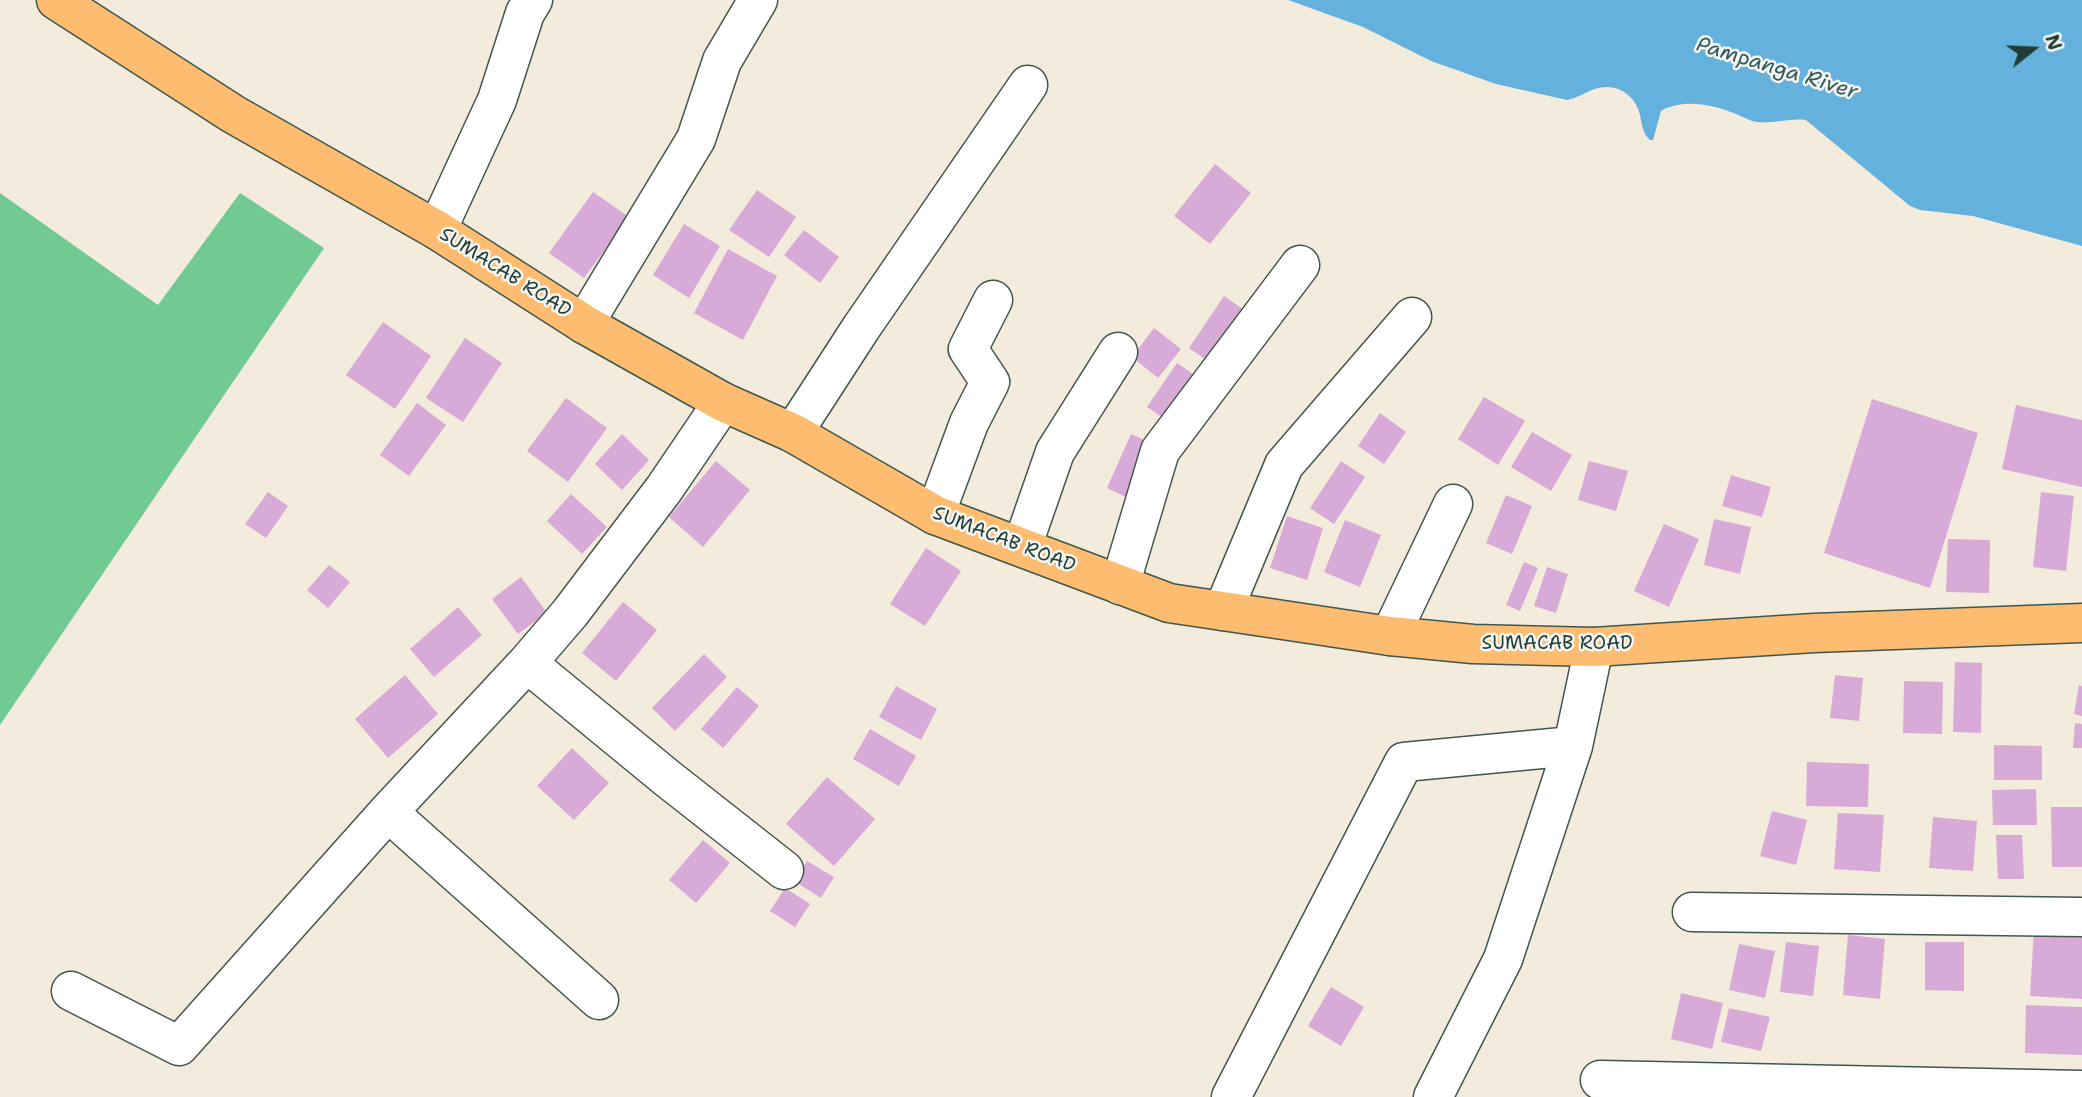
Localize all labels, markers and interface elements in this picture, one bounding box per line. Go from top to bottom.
north arrow [1998,14,2068,84]
text: N [2039,31,2068,53]
water label: Pampanga River [1693,32,1861,106]
street label: SUMACAB ROAD [435,223,575,323]
street label: SUMACAB ROAD [930,502,1078,578]
street label: SUMACAB ROAD [1482,633,1632,655]

